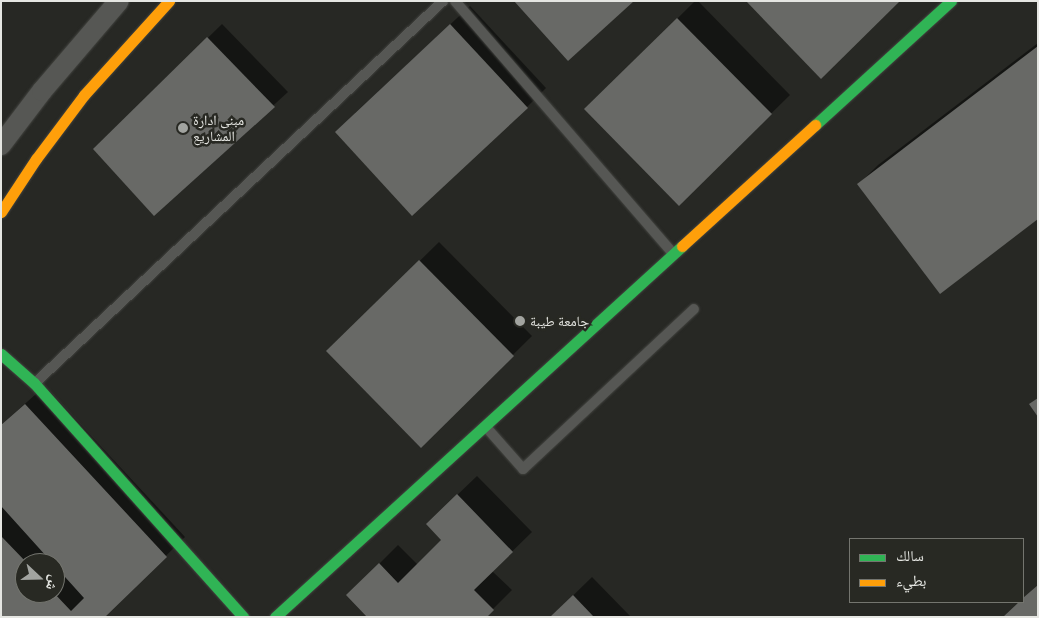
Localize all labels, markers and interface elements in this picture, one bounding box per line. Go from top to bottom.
place label: مبنى ادارة المشاريع [193,112,244,144]
marker: مبنى ادارة المشاريع [177,122,189,134]
place label: جامعة طيبة [530,313,589,329]
marker: جامعة طيبة [514,315,526,327]
legend [849,538,1024,603]
text: سالك [896,545,924,565]
north arrow [15,553,65,603]
text: بطيء [896,570,926,590]
text: ش [42,573,65,594]

